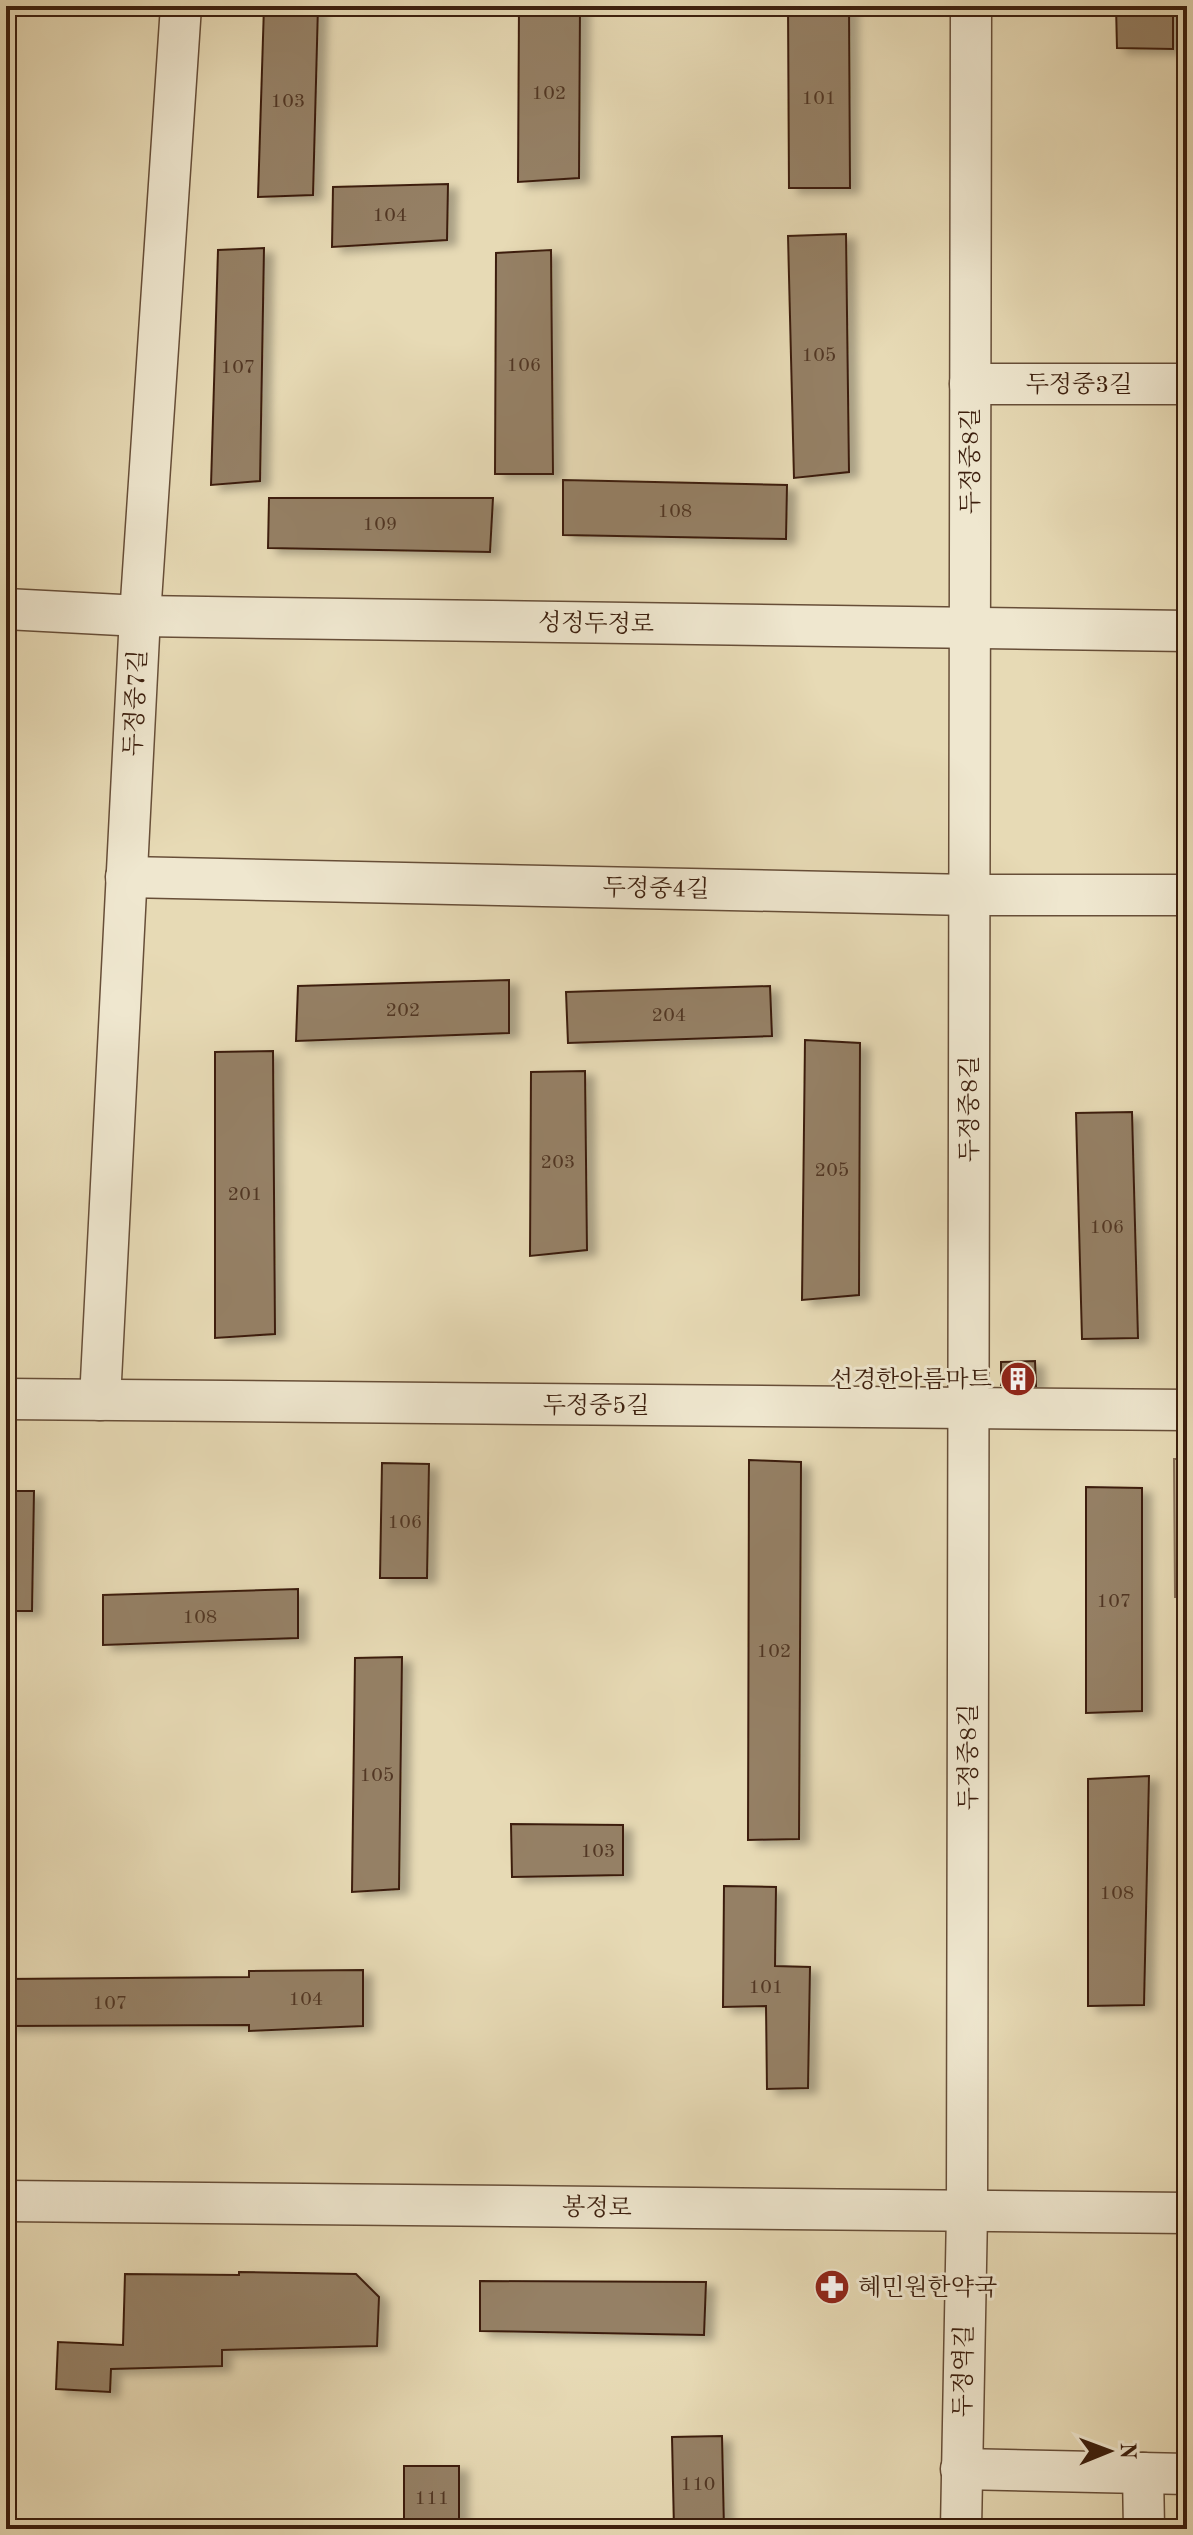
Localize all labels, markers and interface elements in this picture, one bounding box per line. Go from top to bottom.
house number: 102 [532,84,566,104]
house number: 101 [802,89,836,109]
house number: 103 [271,92,305,112]
house number: 104 [373,206,407,226]
house number: 105 [802,346,836,366]
house number: 106 [507,356,541,376]
house number: 107 [221,358,255,378]
street label: 두정중3길 [1026,372,1132,398]
street label: 두정중8길 [958,408,984,514]
house number: 108 [658,502,692,522]
house number: 109 [363,515,397,535]
street label: 성정두정로 [538,610,654,638]
street label: 두정중7길 [120,649,152,757]
street label: 두정중4길 [602,875,710,903]
house number: 202 [386,1001,420,1021]
house number: 204 [652,1006,686,1026]
street label: 두정중8길 [957,1056,983,1162]
house number: 203 [541,1153,575,1173]
house number: 205 [815,1161,849,1181]
house number: 201 [228,1185,262,1205]
house number: 106 [1090,1218,1124,1238]
building icon: 선경한아름마트 [999,1360,1037,1398]
place label: 선경한아름마트 [830,1367,992,1393]
street label: 두정중5길 [543,1393,649,1419]
house number: 106 [388,1513,422,1533]
house number: 107 [1097,1592,1131,1612]
house number: 108 [183,1608,217,1628]
house number: 102 [757,1642,791,1662]
street label: 두정중8길 [956,1704,982,1810]
house number: 105 [360,1766,394,1786]
house number: 103 [581,1842,615,1862]
house number: 108 [1100,1884,1134,1904]
house number: 101 [749,1978,783,1998]
house number: 104 [289,1990,323,2010]
house number: 107 [93,1994,127,2014]
street label: 봉정로 [562,2193,632,2222]
pharmacy icon: 혜민원한약국 [813,2268,851,2306]
place label: 혜민원한약국 [858,2275,997,2301]
street label: 두정역길 [950,2324,978,2418]
north arrow [1069,2411,1149,2491]
text: N [1116,2442,1138,2459]
house number: 110 [681,2475,715,2495]
house number: 111 [415,2489,449,2509]

